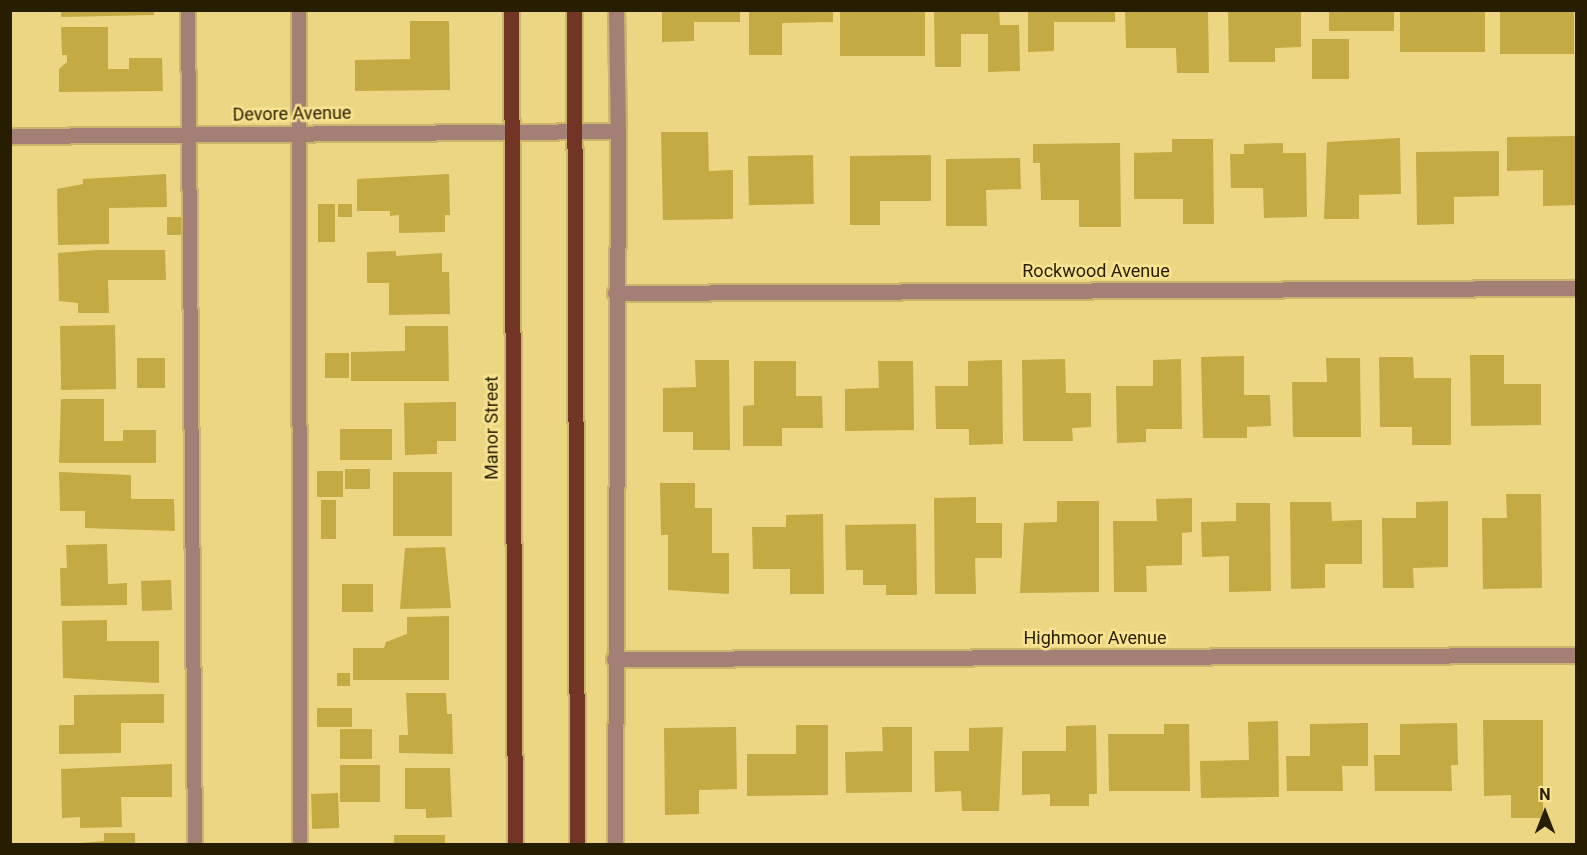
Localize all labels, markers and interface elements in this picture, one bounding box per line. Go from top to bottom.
street label: Devore Avenue [232,102,352,126]
street label: Rockwood Avenue [1022,260,1170,282]
street label: Manor Street [481,376,503,480]
street label: Highmoor Avenue [1024,627,1166,649]
north arrow [1515,783,1575,843]
text: N [1539,785,1551,804]

